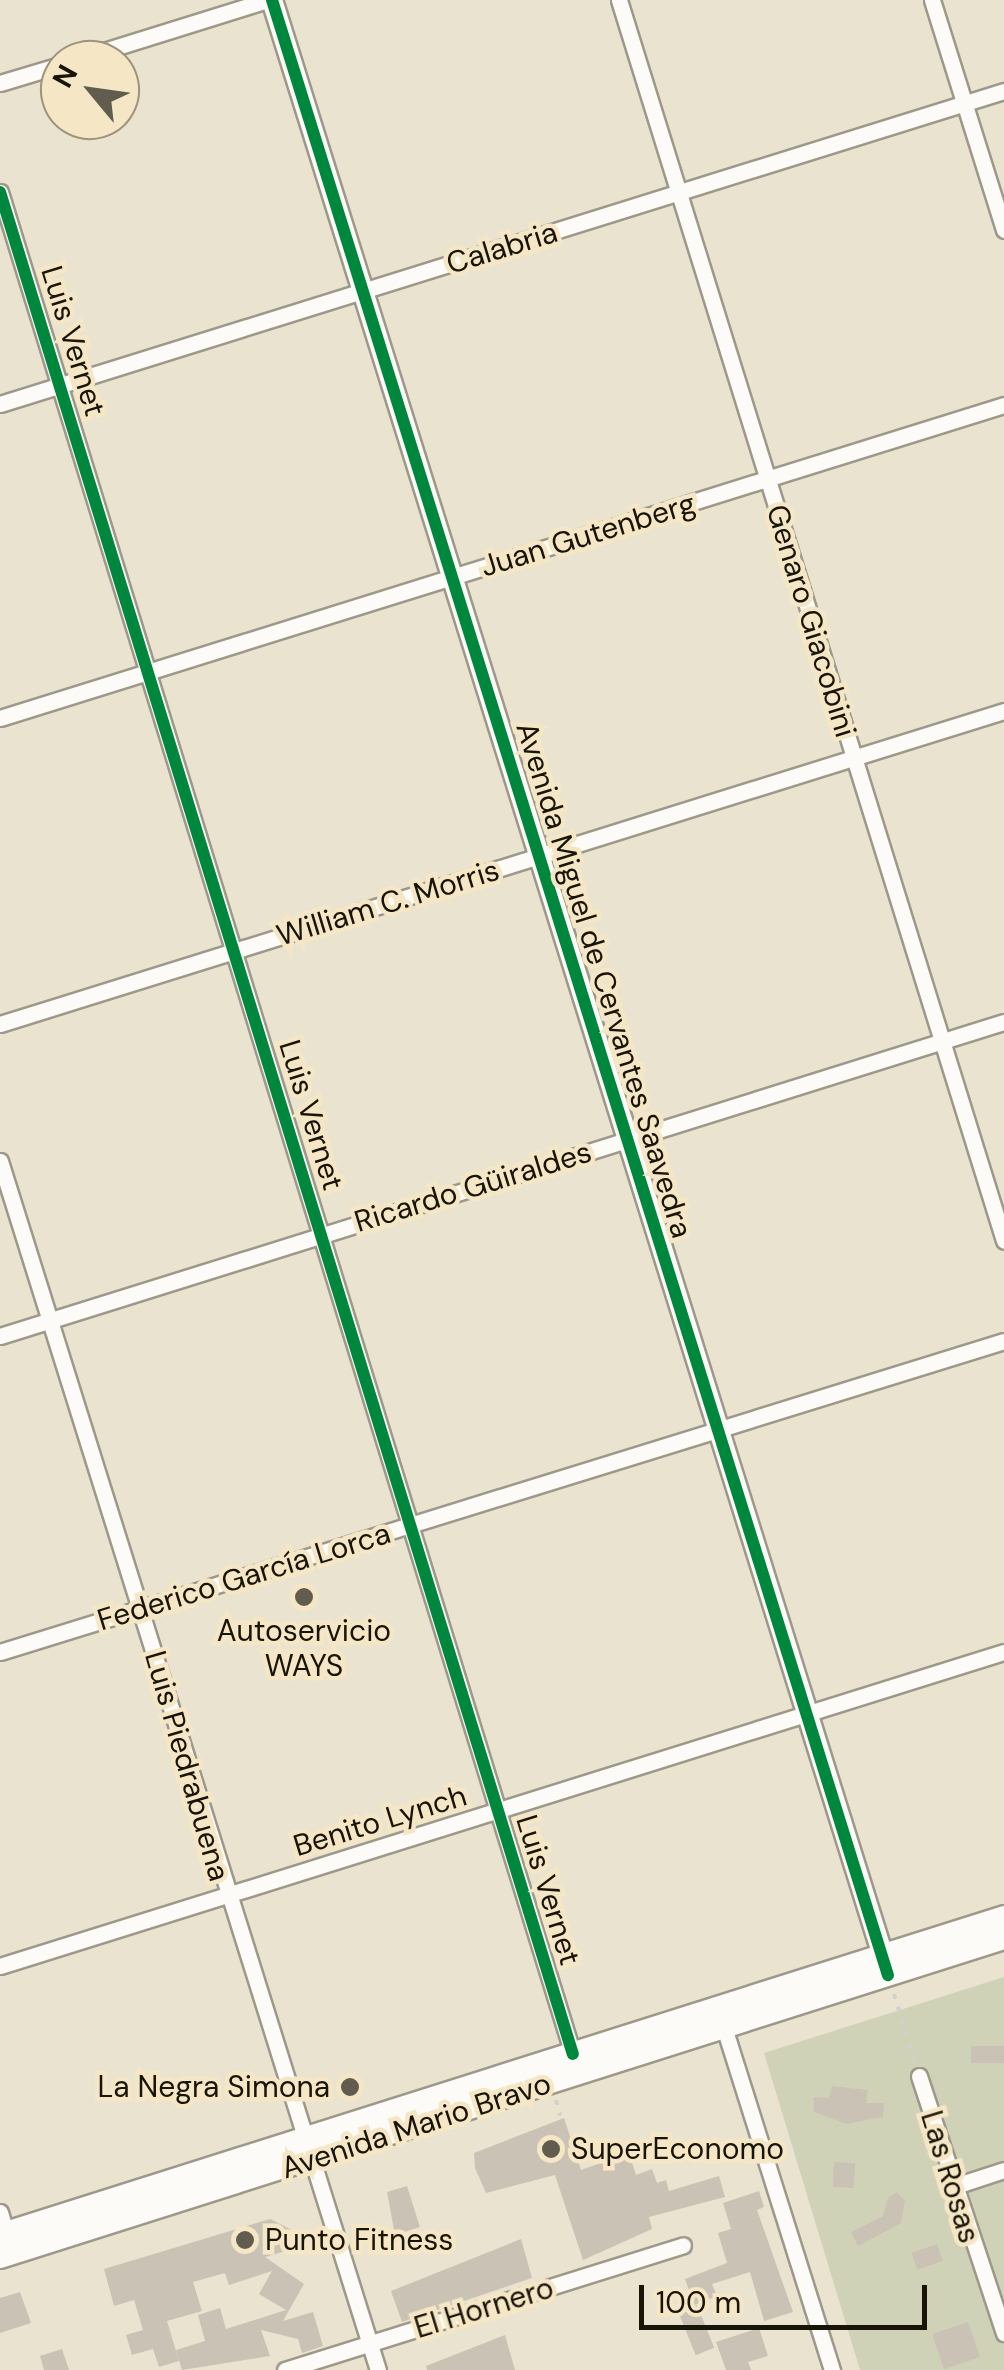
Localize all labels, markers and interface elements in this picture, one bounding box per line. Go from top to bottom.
north arrow [40,40,140,140]
text: N [44,58,86,94]
street label: Calabria [442,214,562,282]
street label: Luis Vernet [33,262,113,420]
street label: Juan Gutenberg [476,485,700,585]
street label: Genaro Giacobini [759,500,863,742]
street label: Avenida Miguel de Cervantes Saavedra [508,718,700,1242]
street label: William C. Morris [272,852,504,954]
street label: Luis Vernet [271,1036,351,1194]
street label: Ricardo Güiraldes [350,1134,596,1240]
street label: Federico García Lorca [93,1515,395,1639]
marker: Autoservicio WAYS [293,1586,315,1608]
place label: Autoservicio WAYS [217,1613,391,1684]
street label: Luis Piedrabuena [137,1647,237,1885]
street label: Benito Lynch [289,1778,471,1864]
street label: Luis Vernet [508,1811,588,1969]
street label: Avenida Mario Bravo [277,2065,555,2187]
place label: La Negra Simona [97,2069,330,2105]
marker: La Negra Simona [339,2076,361,2098]
street label: Las Rosas [913,2107,987,2247]
place label: SuperEconomo [571,2131,784,2167]
marker: SuperEconomo [540,2138,562,2160]
place label: Punto Fitness [265,2222,453,2258]
marker: Punto Fitness [234,2229,256,2251]
scale bar [644,2265,932,2327]
street label: El Hornero [410,2270,558,2346]
text: 100 m [656,2283,741,2322]

